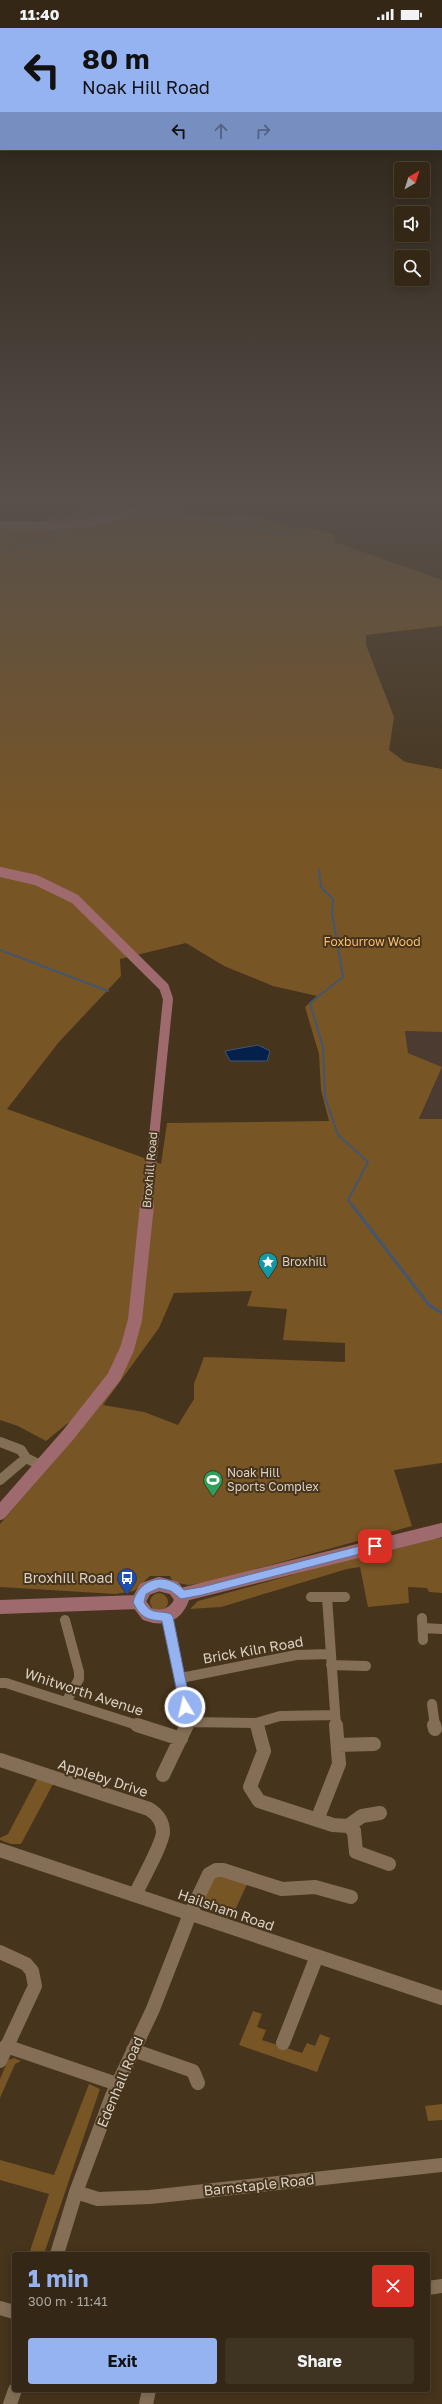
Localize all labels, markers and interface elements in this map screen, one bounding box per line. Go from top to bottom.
text: 11:40 [20,5,59,23]
text: 80 m [82,42,150,75]
icon: left [16,44,68,96]
text: Noak Hill Road [82,76,210,98]
icon: left [168,120,190,142]
icon: ahead [210,120,232,142]
icon: right [252,120,274,142]
north arrow [394,162,430,198]
map controls [394,162,430,286]
button: sound [394,206,430,242]
button: search [394,250,430,286]
park label: Foxburrow Wood [323,934,421,949]
street label: Broxhill Road [139,1131,160,1209]
place icon: Broxhill [257,1251,279,1279]
place label: Broxhill [282,1254,327,1269]
place label: Noak Hill Sports Complex [227,1465,319,1494]
sports icon: Noak Hill Sports Complex [202,1469,224,1497]
pin [358,1529,392,1563]
icon: arrive [364,1535,386,1557]
bus stop icon: Broxhill Road [116,1567,138,1595]
place label: Broxhill Road [23,1569,113,1586]
street label: Brick Kiln Road [201,1632,305,1667]
street label: Whitworth Avenue [23,1664,146,1719]
position arrow [164,1686,206,1728]
street label: Appleby Drive [56,1755,150,1800]
street label: Hailsham Road [176,1885,277,1934]
street label: Edenhall Road [93,2034,146,2130]
street label: Barnstaple Road [203,2170,315,2199]
text: 1 min [28,2263,88,2292]
button: close [372,2265,414,2307]
text: 300 m · 11:41 [28,2293,108,2309]
button: Exit [28,2338,217,2384]
button: Share [225,2338,414,2384]

